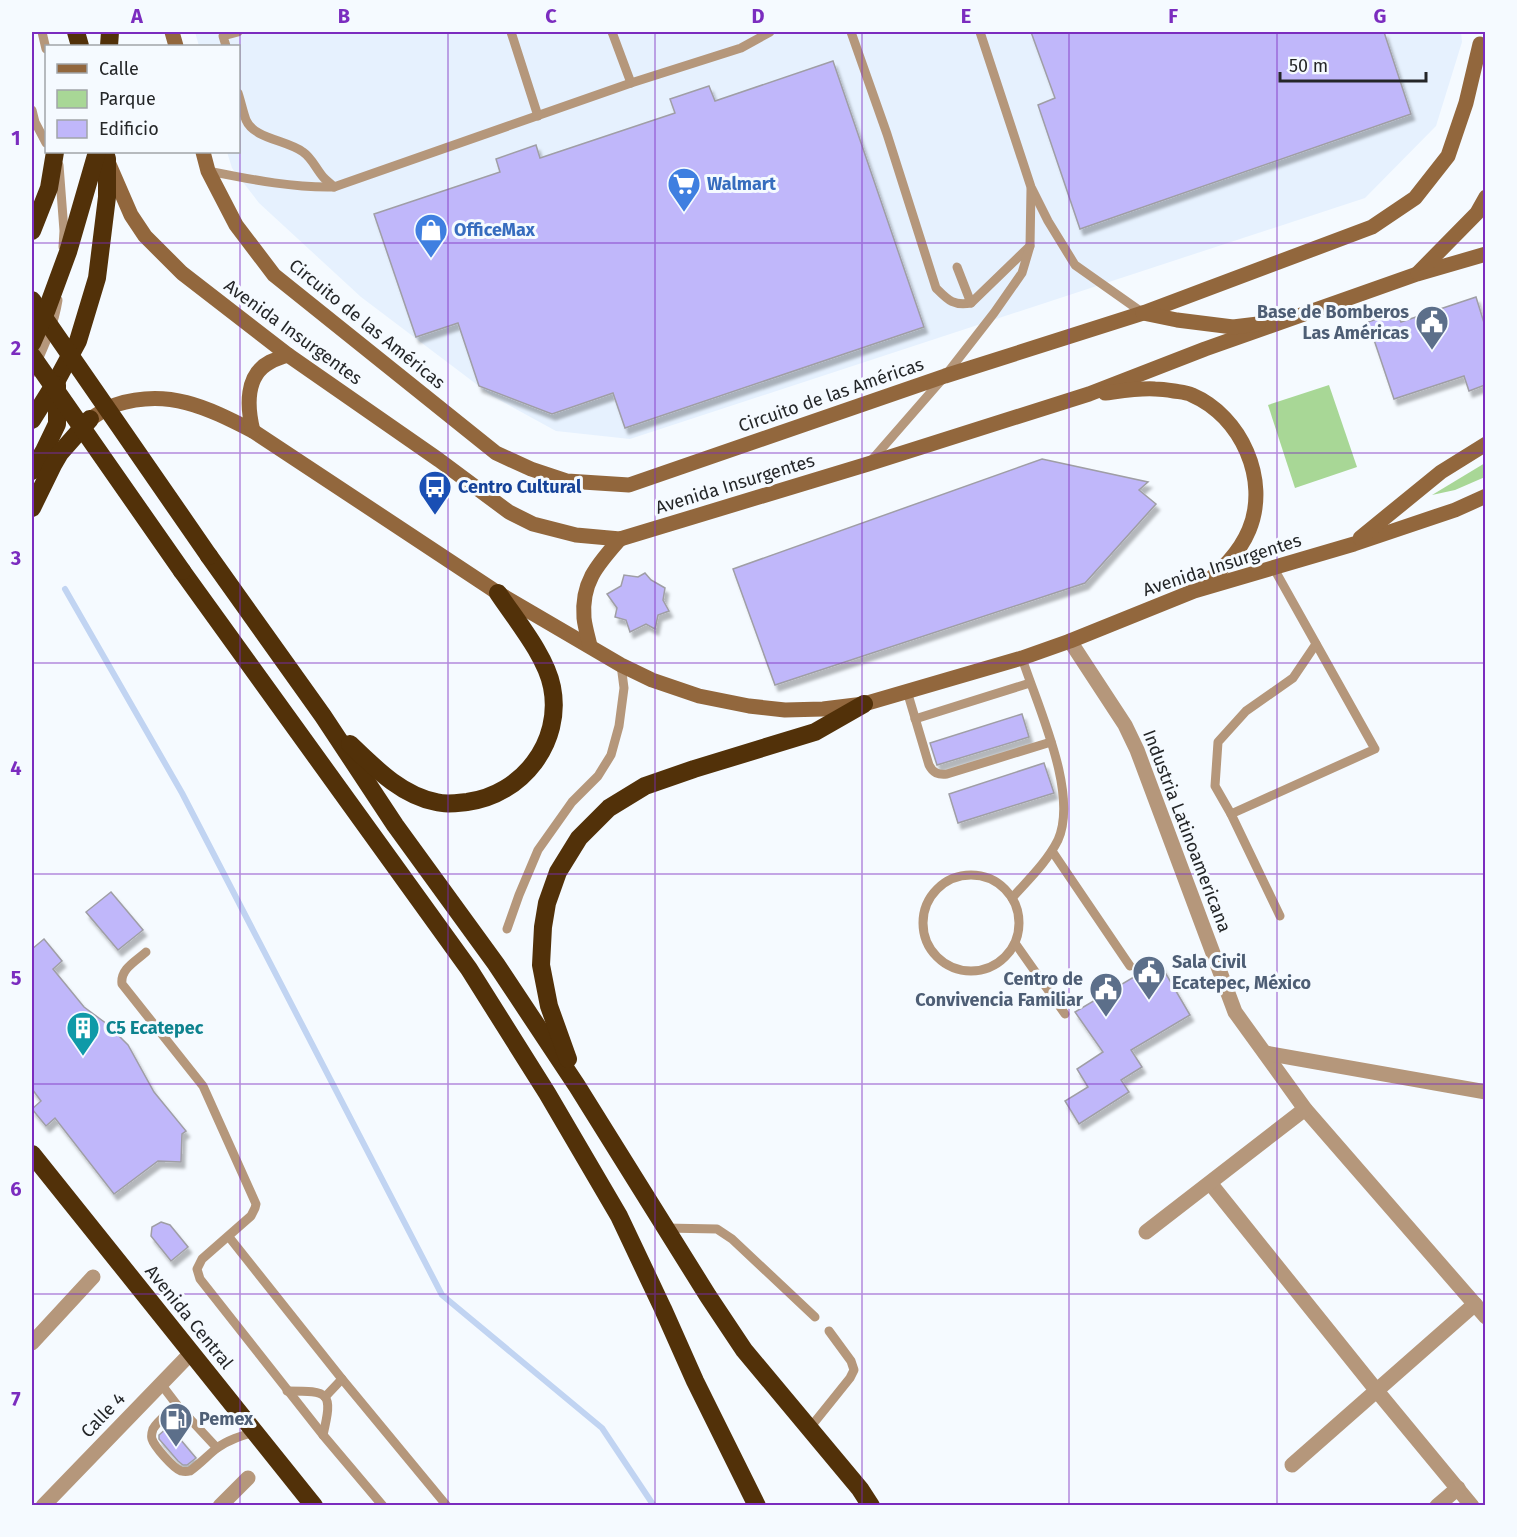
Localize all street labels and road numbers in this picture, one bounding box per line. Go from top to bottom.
street label: Circuito de las Américas [285,254,449,394]
street label: Avenida Insurgentes [220,275,366,389]
street label: Circuito de las Américas [736,353,926,437]
street label: Avenida Insurgentes [653,449,817,519]
street label: Avenida Insurgentes [1140,529,1304,601]
street label: Industria Latinoamericana [1138,727,1236,935]
street label: Avenida Central [140,1260,238,1374]
street label: Calle 4 [76,1388,130,1442]

